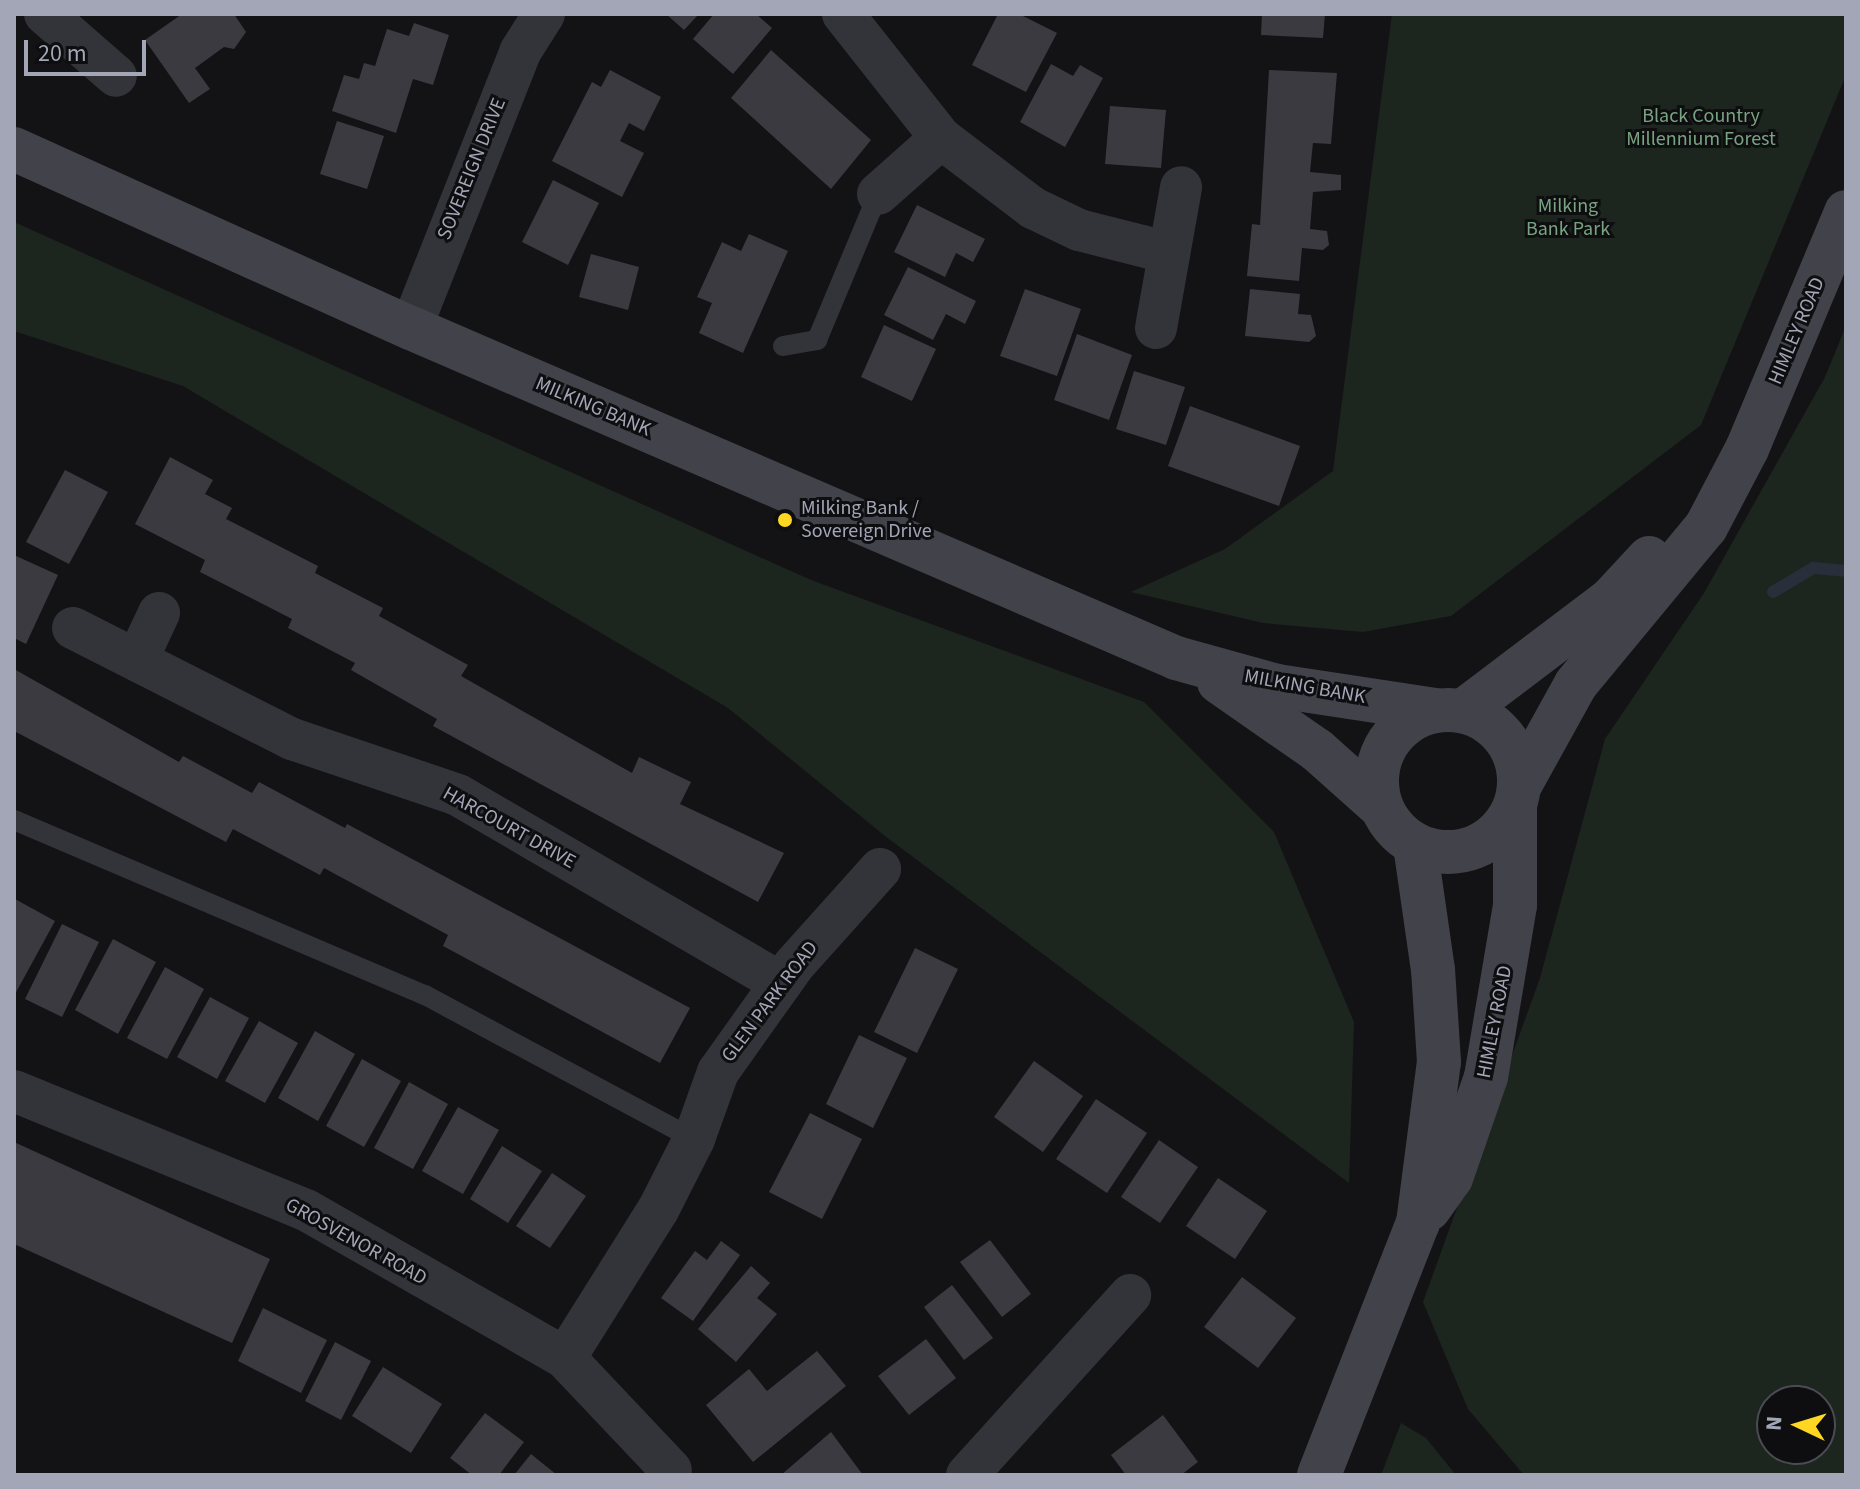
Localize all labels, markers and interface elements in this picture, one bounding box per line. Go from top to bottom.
scale bar [28,24,150,74]
text: 20 m [38,36,87,71]
street label: SOVEREIGN DRIVE [433,95,511,243]
park label: Black Country Millennium Forest [1626,105,1776,152]
park label: Milking Bank Park [1526,195,1610,242]
street label: HIMLEY ROAD [1764,274,1830,388]
street label: MILKING BANK [532,372,654,442]
place label: Milking Bank / Sovereign Drive [801,496,932,543]
marker: Milking Bank / Sovereign Drive [776,511,794,529]
street label: MILKING BANK [1242,665,1368,709]
street label: HARCOURT DRIVE [438,782,580,874]
street label: GLEN PARK ROAD [717,937,823,1067]
street label: HIMLEY ROAD [1472,964,1518,1080]
street label: GROSVENOR ROAD [281,1193,431,1291]
north arrow [1756,1385,1836,1465]
text: N [1758,1415,1791,1432]

